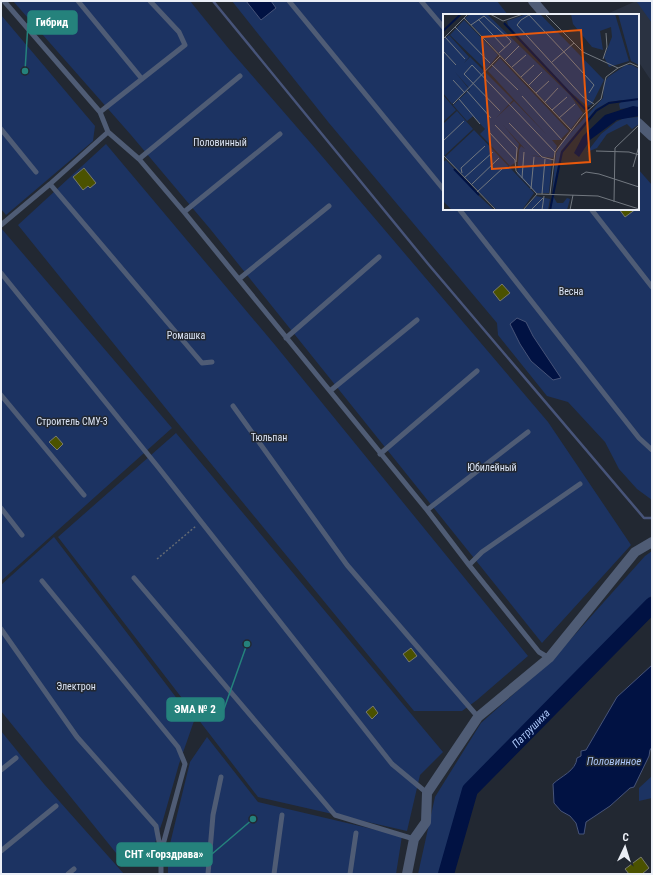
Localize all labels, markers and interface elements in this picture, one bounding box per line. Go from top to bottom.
callout: Гибрид [28,11,77,34]
inset map [443,14,639,210]
text: Гибрид [36,16,68,29]
park label: Половинный [193,137,247,148]
park label: Весна [559,286,584,297]
park label: Ромашка [167,330,205,341]
park label: Строитель СМУ-3 [36,416,108,427]
park label: Тюльпан [251,432,287,443]
park label: Юбилейный [467,462,517,473]
park label: Электрон [56,681,96,692]
callout: ЭМА № 2 [167,698,224,721]
text: ЭМА № 2 [174,703,216,716]
water label: Патрушиха [509,707,553,750]
water label: Половинное [587,755,641,768]
north arrow [605,827,645,867]
text: С [622,831,629,844]
callout: СНТ «Горздрава» [117,843,212,866]
text: СНТ «Горздрава» [125,848,203,861]

